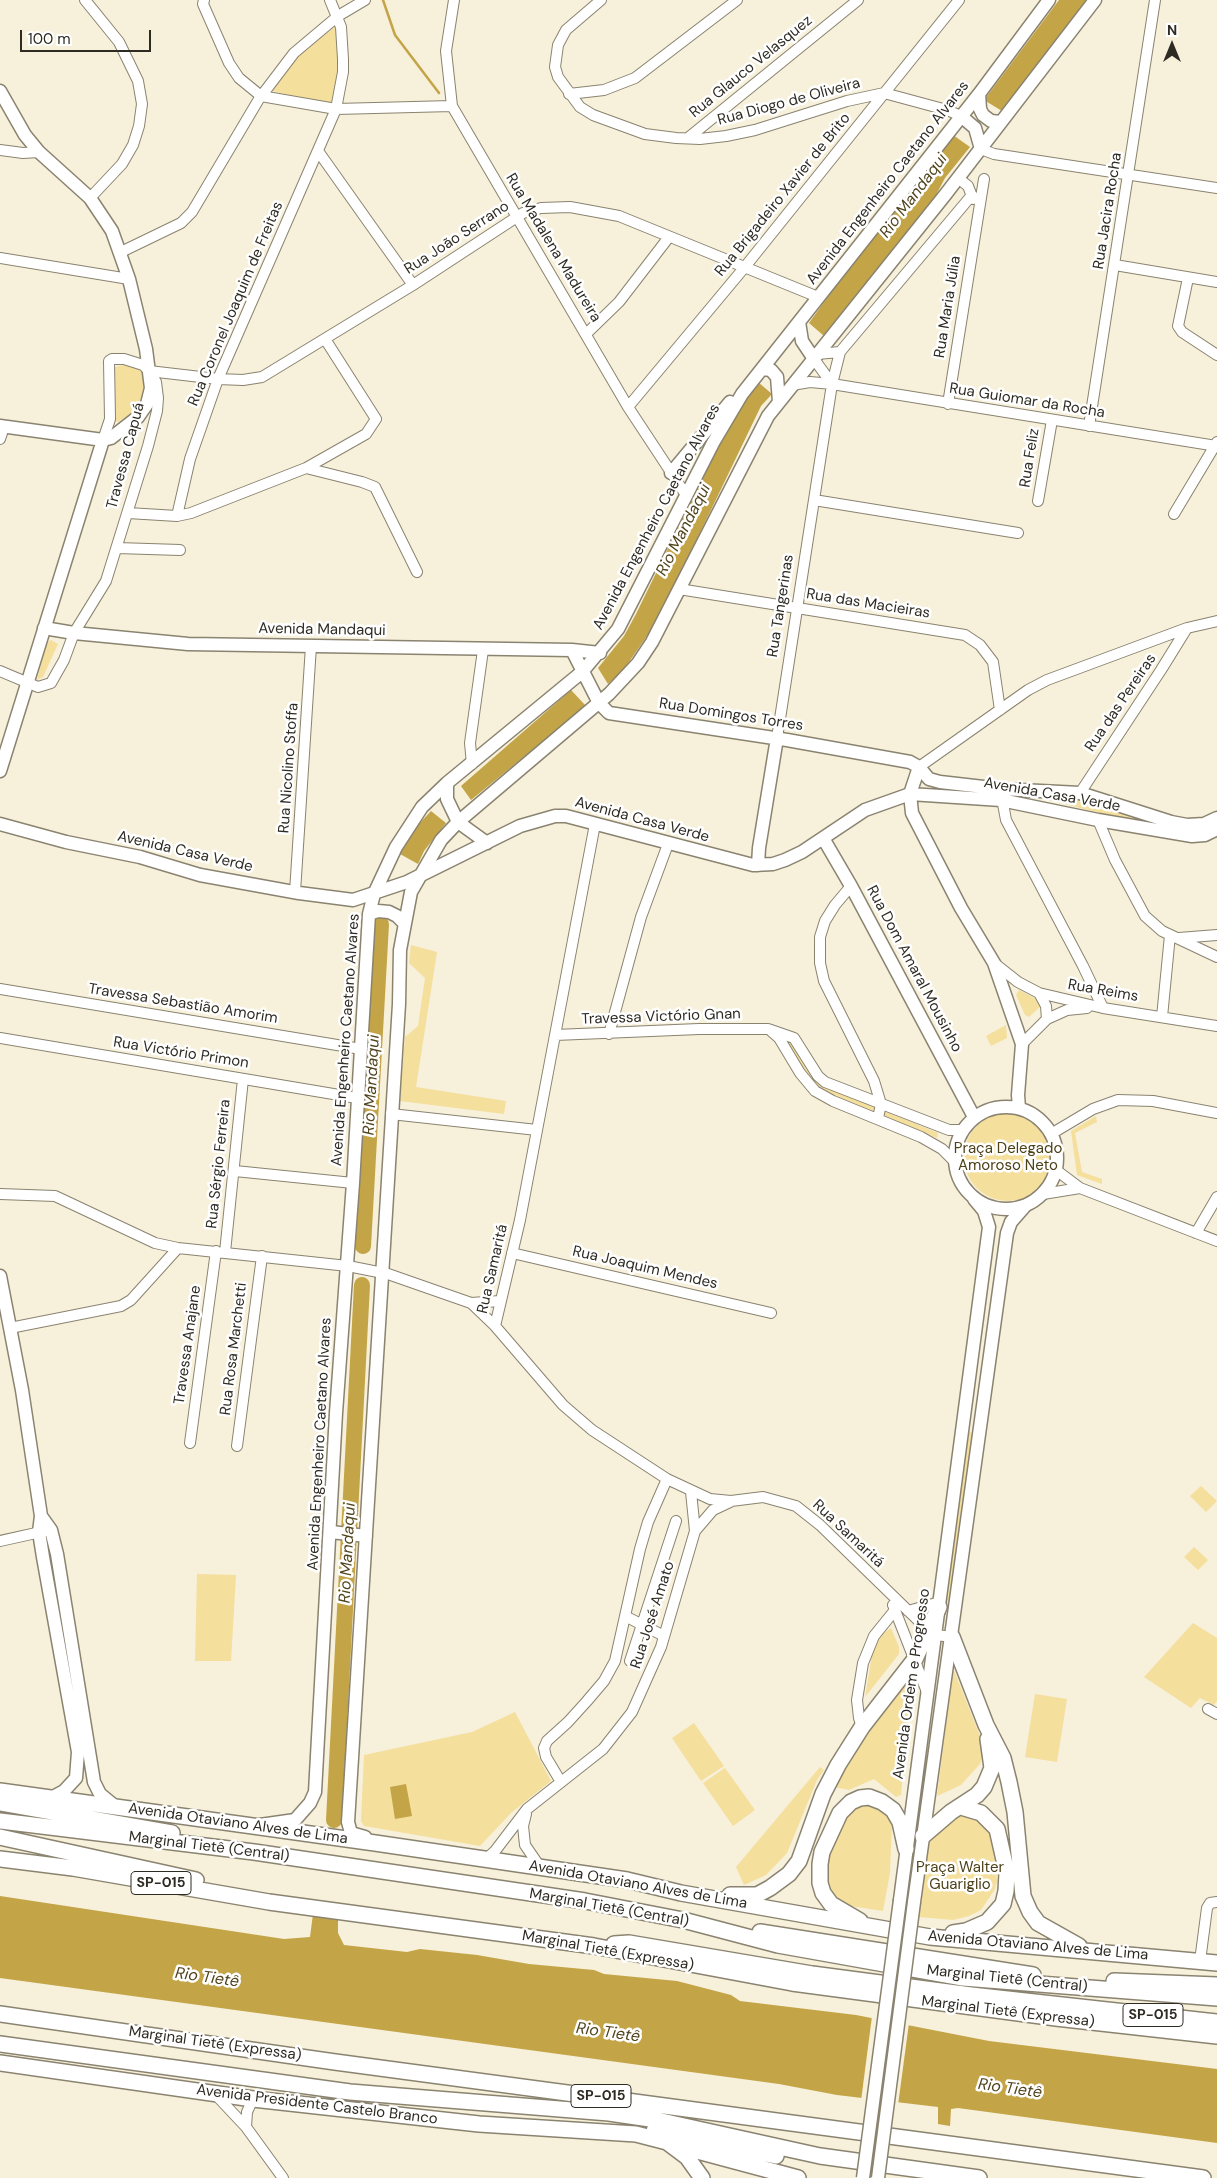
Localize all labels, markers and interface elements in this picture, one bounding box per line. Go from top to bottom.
street label: Rua Glauco Velasquez [686,12,816,122]
scale bar [22,20,154,52]
north arrow [1147,20,1197,70]
text: N [1167,21,1177,39]
text: 100 m [28,29,71,49]
street label: Rua Diogo de Oliveira [716,74,862,130]
street label: Avenida Engenheiro Caetano Alvares [803,78,973,288]
street label: Rua Brigadeiro Xavier de Brito [712,110,854,280]
water label: Rio Mandaqui [876,150,952,242]
street label: Rua Jacira Rocha [1090,151,1126,271]
street label: Rua Madalena Madureira [501,170,605,326]
street label: Rua João Serrano [401,197,513,279]
street label: Rua Coronel Joaquim de Freitas [185,199,287,409]
street label: Rua Maria Júlia [931,255,965,359]
street label: Rua Guiomar da Rocha [948,380,1106,422]
street label: Travessa Capuá [103,401,149,511]
street label: Avenida Engenheiro Caetano Alvares [590,401,724,633]
street label: Rua Feliz [1016,427,1044,489]
water label: Rio Mandaqui [653,481,715,579]
street label: Rua Tangerinas [764,553,798,659]
street label: Rua das Macieiras [805,585,931,623]
street label: Avenida Mandaqui [258,620,386,640]
street label: Rua das Pereiras [1082,651,1160,755]
street label: Rua Domingos Torres [658,695,804,735]
street label: Rua Nicolino Stoffa [275,702,303,834]
street label: Avenida Casa Verde [982,774,1122,816]
street label: Avenida Casa Verde [573,793,711,847]
street label: Avenida Casa Verde [116,828,254,876]
street label: Rua Dom Amaral Mousinho [862,883,966,1055]
street label: Avenida Engenheiro Caetano Alvares [328,913,364,1167]
street label: Rua Reims [1066,976,1140,1006]
street label: Travessa Sebastião Amorim [87,980,279,1028]
street label: Travessa Victório Gnan [581,1005,741,1029]
street label: Rua Victório Primon [112,1033,250,1073]
water label: Rio Mandaqui [360,1034,384,1136]
street label: Rua Sérgio Ferreira [203,1098,235,1230]
park label: Praça Delegado Amoroso Neto [954,1140,1062,1175]
street label: Rua Samaritá [474,1223,512,1315]
street label: Rua Joaquim Mendes [571,1243,719,1293]
street label: Rua Rosa Marchetti [217,1282,251,1416]
street label: Travessa Anajane [171,1284,205,1406]
street label: Avenida Engenheiro Caetano Alvares [304,1317,336,1571]
street label: Rua Samaritá [809,1496,887,1572]
water label: Rio Mandaqui [336,1502,360,1604]
street label: Rua José Amato [627,1559,679,1671]
street label: Avenida Ordem e Progresso [890,1588,934,1780]
street label: Avenida Otaviano Alves de Lima [127,1800,349,1848]
street label: Marginal Tietê (Central) [128,1828,290,1866]
street label: Avenida Otaviano Alves de Lima [527,1857,749,1913]
park label: Praça Walter Guariglio [916,1859,1004,1894]
road number: SP-015 [131,1872,191,1895]
street label: Marginal Tietê (Central) [528,1885,690,1931]
street label: Marginal Tietê (Expressa) [521,1927,695,1975]
street label: Avenida Otaviano Alves de Lima [927,1927,1149,1965]
street label: Marginal Tietê (Central) [926,1962,1088,1996]
water label: Rio Tietê [174,1964,240,1992]
street label: Marginal Tietê (Expressa) [920,1992,1096,2032]
road number: SP-015 [1123,2004,1183,2026]
water label: Rio Tietê [575,2019,641,2047]
street label: Marginal Tietê (Expressa) [128,2023,302,2065]
water label: Rio Tietê [977,2075,1043,2103]
street label: Avenida Presidente Castelo Branco [195,2081,439,2129]
road number: SP-015 [571,2084,631,2108]

